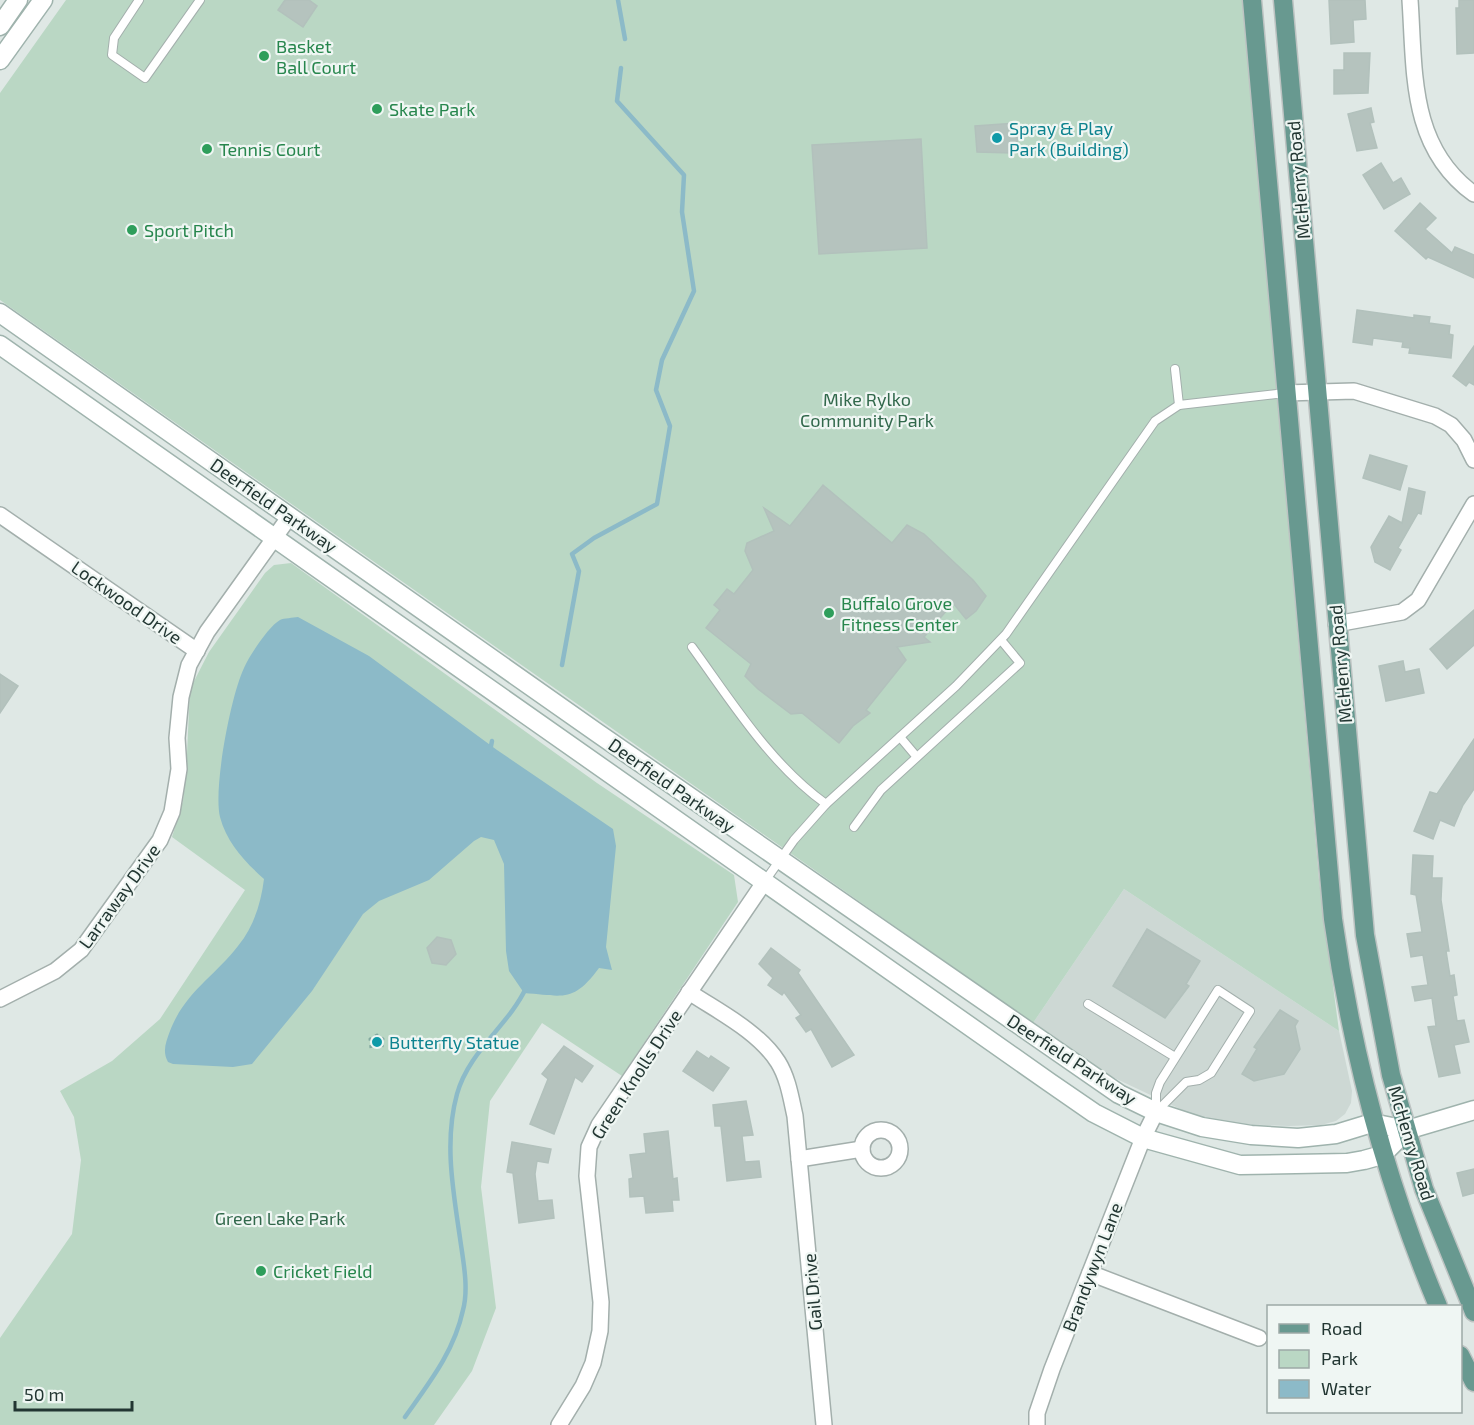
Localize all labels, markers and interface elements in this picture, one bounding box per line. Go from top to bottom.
place label: Basket Ball Court [276,35,356,78]
marker: Basket Ball Court [257,49,271,63]
place label: Skate Park [389,98,476,120]
marker: Skate Park [370,102,384,116]
place label: Spray & Play Park (Building) [1009,117,1129,160]
street label: McHenry Road [1282,120,1314,240]
marker: Spray & Play Park (Building) [990,131,1004,145]
place label: Tennis Court [219,138,321,160]
marker: Tennis Court [200,142,214,156]
place label: Sport Pitch [144,219,234,241]
marker: Sport Pitch [125,223,139,237]
park label: Mike Rylko Community Park [800,388,934,431]
street label: Deerfield Parkway [206,453,342,557]
street label: Lockwood Drive [68,556,186,648]
place label: Buffalo Grove Fitness Center [841,592,959,635]
street label: McHenry Road [1324,604,1356,724]
marker: Buffalo Grove Fitness Center [822,606,836,620]
street label: Deerfield Parkway [604,733,740,837]
street label: Larraway Drive [74,839,164,953]
street label: Green Knolls Drive [586,1005,686,1143]
street label: Deerfield Parkway [1003,1009,1141,1109]
place label: Butterfly Statue [389,1031,519,1053]
marker: Butterfly Statue [370,1035,384,1049]
street label: McHenry Road [1384,1083,1440,1203]
street label: Brandywyn Lane [1057,1199,1127,1335]
park label: Green Lake Park [215,1207,345,1229]
street label: Gail Drive [798,1253,826,1331]
place label: Cricket Field [273,1260,373,1282]
marker: Cricket Field [254,1264,268,1278]
legend [1267,1305,1462,1413]
text: Road [1321,1317,1362,1339]
text: Park [1321,1347,1358,1369]
scale bar [15,1374,132,1412]
text: Water [1321,1377,1371,1399]
text: 50 m [24,1383,64,1405]

